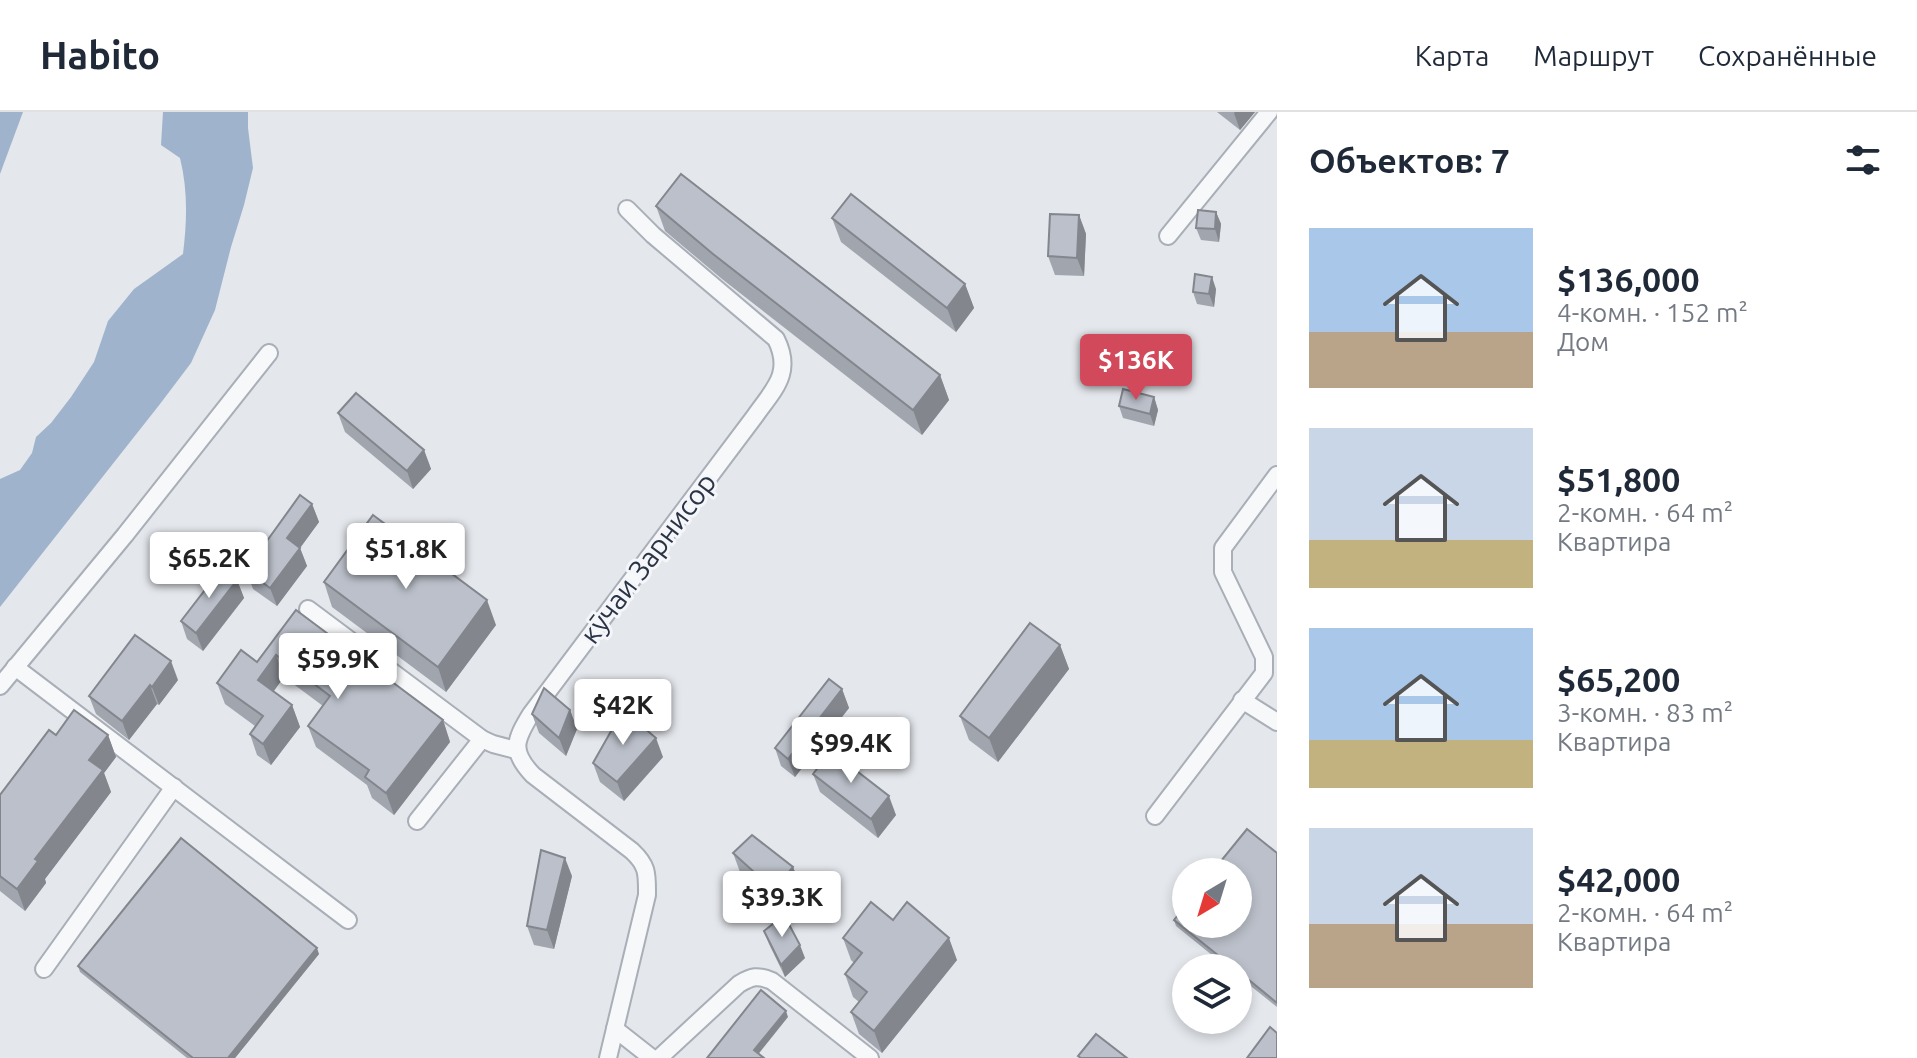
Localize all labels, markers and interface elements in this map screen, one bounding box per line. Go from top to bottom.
text: Habito [40,34,160,76]
text: Карта [1415,40,1489,71]
text: Маршрут [1533,40,1654,71]
text: Сохранённые [1698,40,1877,71]
icon: filters [1841,138,1885,182]
text: Объектов: 7 [1309,141,1510,179]
icon: home [1373,260,1469,356]
text: $136,000 [1557,260,1700,298]
text: 4-комн. · 152 m² [1557,298,1748,327]
text: Дом [1557,327,1609,356]
pin: $136K [1080,334,1192,402]
text: $136K [1098,345,1174,374]
icon: home [1373,460,1469,556]
text: $51,800 [1557,460,1680,498]
street label: кӯчаи Зарнисор [573,466,722,649]
text: 2-комн. · 64 m² [1557,498,1733,527]
pin: $51.8K [341,523,471,591]
text: Квартира [1557,527,1671,556]
pin: $65.2K [144,532,274,600]
text: $51.8K [365,534,447,563]
text: $65.2K [168,543,250,572]
pin: $59.9K [273,633,403,701]
text: $59.9K [297,644,379,673]
icon: home [1373,660,1469,756]
text: $65,200 [1557,660,1680,698]
pin: $42K [576,679,670,747]
text: $42K [592,690,654,719]
text: 3-комн. · 83 m² [1557,698,1733,727]
pin: $99.4K [786,717,916,785]
text: Квартира [1557,727,1671,756]
text: $99.4K [810,728,892,757]
north arrow [1172,858,1252,938]
map controls [1172,858,1252,1034]
icon: home [1373,860,1469,956]
text: $42,000 [1557,860,1680,898]
pin: $39.3K [717,871,847,939]
text: $39.3K [741,882,823,911]
text: 2-комн. · 64 m² [1557,898,1733,927]
text: Квартира [1557,927,1671,956]
button: layers [1172,954,1252,1034]

